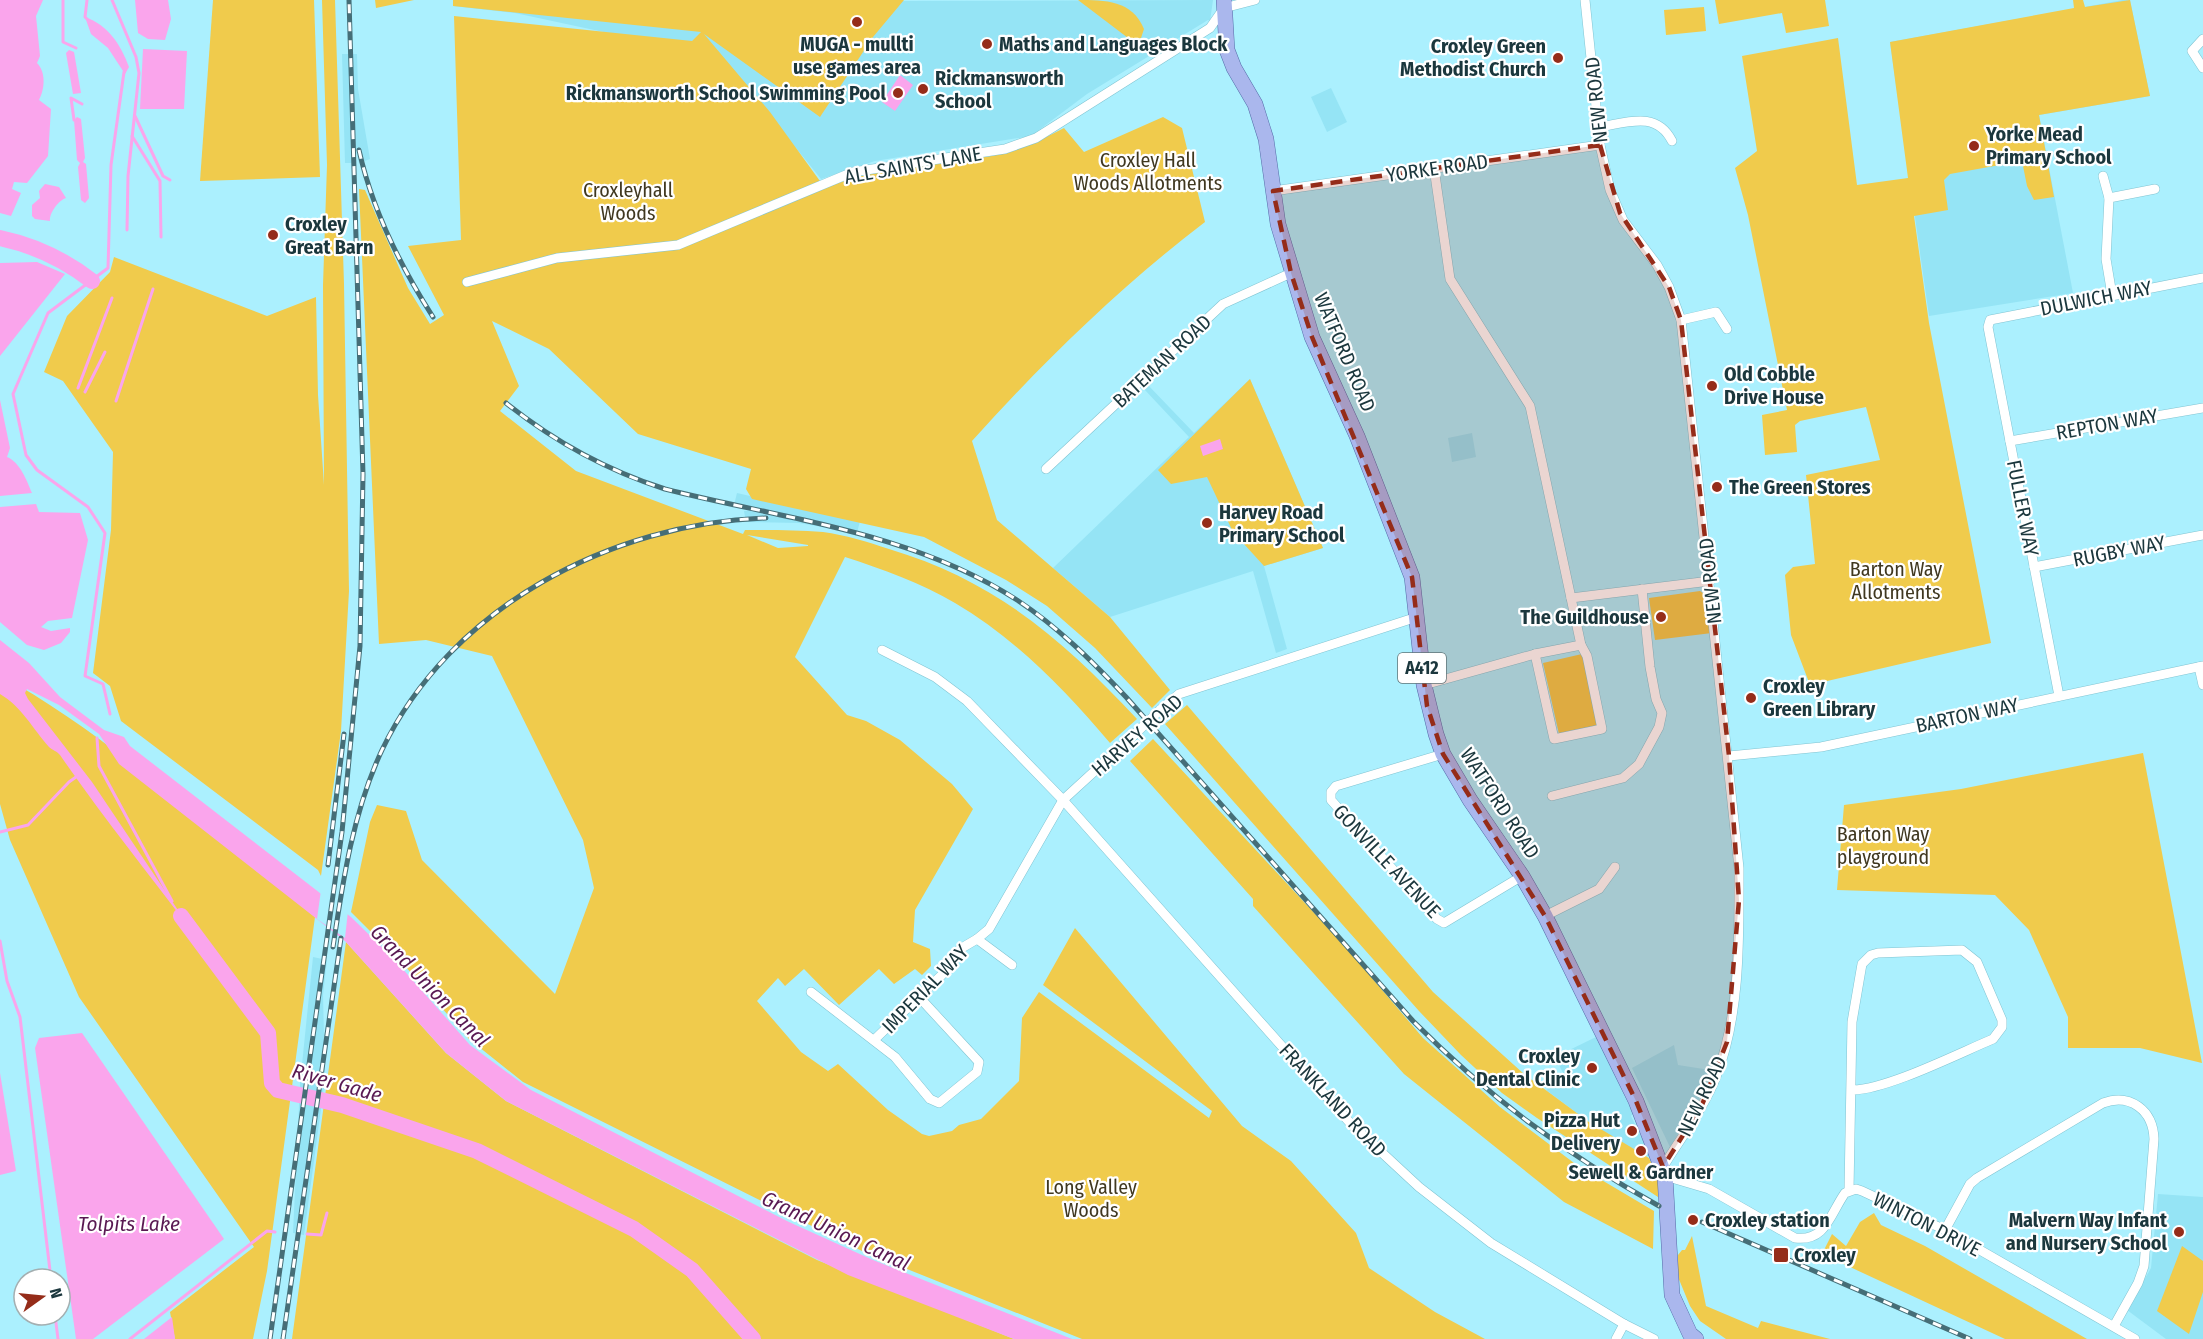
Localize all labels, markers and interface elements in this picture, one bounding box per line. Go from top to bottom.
marker: MUGA - mullti use games area [850,15,864,29]
place label: MUGA - mullti use games area [793,32,921,79]
place label: Maths and Languages Block [999,32,1228,56]
place label: Croxley Green Methodist Church [1400,34,1546,81]
marker: Maths and Languages Block [980,37,994,51]
marker: Croxley Green Methodist Church [1551,51,1565,65]
street label: NEW ROAD [1580,56,1612,144]
place label: Rickmansworth School [935,66,1064,113]
place label: Rickmansworth School Swimming Pool [566,81,887,105]
marker: Rickmansworth School [916,82,930,96]
marker: Rickmansworth School Swimming Pool [891,86,905,100]
place label: Yorke Mead Primary School [1985,122,2112,169]
marker: Yorke Mead Primary School [1967,139,1981,153]
street label: ALL SAINTS' LANE [843,141,983,189]
park label: Croxley Hall Woods Allotments [1074,148,1222,195]
street label: YORKE ROAD [1384,149,1490,187]
park label: Croxleyhall Woods [583,178,673,225]
place label: Croxley Great Barn [285,212,374,259]
marker: Croxley Great Barn [266,228,280,242]
street label: DULWICH WAY [2038,275,2154,321]
street label: WATFORD ROAD [1309,289,1381,415]
street label: BATEMAN ROAD [1108,309,1216,413]
place label: Old Cobble Drive House [1724,362,1824,409]
marker: Old Cobble Drive House [1705,379,1719,393]
street label: REPTON WAY [2054,403,2160,445]
street label: FULLER WAY [2002,458,2044,558]
place label: The Green Stores [1729,475,1871,499]
marker: The Green Stores [1710,480,1724,494]
place label: Harvey Road Primary School [1219,500,1345,547]
marker: Harvey Road Primary School [1200,516,1214,530]
street label: RUGBY WAY [2071,530,2167,572]
street label: NEW ROAD [1694,537,1726,625]
park label: Barton Way Allotments [1850,557,1942,604]
place label: The Guildhouse [1520,605,1649,629]
marker: The Guildhouse [1654,610,1668,624]
road number: A412 [1398,653,1446,683]
place label: Croxley Green Library [1763,674,1876,721]
street label: HARVEY ROAD [1087,689,1187,781]
marker: Croxley Green Library [1744,691,1758,705]
street label: BARTON WAY [1913,692,2021,738]
street label: WATFORD ROAD [1455,743,1545,863]
street label: GONVILLE AVENUE [1328,799,1446,923]
park label: Barton Way playground [1837,822,1929,869]
water label: Grand Union Canal [365,919,495,1053]
street label: IMPERIAL WAY [877,940,973,1038]
street label: FRANKLAND ROAD [1274,1038,1392,1162]
place label: Croxley Dental Clinic [1476,1044,1580,1091]
street label: NEW ROAD [1672,1052,1732,1140]
water label: River Gade [289,1058,385,1108]
marker: Croxley Dental Clinic [1585,1061,1599,1075]
place label: Pizza Hut Delivery [1544,1108,1621,1155]
marker: Pizza Hut Delivery [1625,1124,1639,1138]
marker: Sewell & Gardner [1634,1144,1648,1158]
place label: Sewell & Gardner [1569,1160,1714,1184]
park label: Long Valley Woods [1045,1175,1137,1222]
water label: Grand Union Canal [758,1185,914,1277]
street label: WINTON DRIVE [1869,1187,1985,1261]
place label: Croxley station [1705,1208,1830,1232]
place label: Malvern Way Infant and Nursery School [2006,1208,2168,1255]
water label: Tolpits Lake [78,1211,180,1237]
marker: Croxley station [1686,1213,1700,1227]
marker: Malvern Way Infant and Nursery School [2172,1225,2186,1239]
place label: Croxley [1794,1243,1856,1267]
marker: Croxley [1772,1246,1790,1264]
north arrow [12,1267,72,1327]
text: N [46,1286,66,1300]

